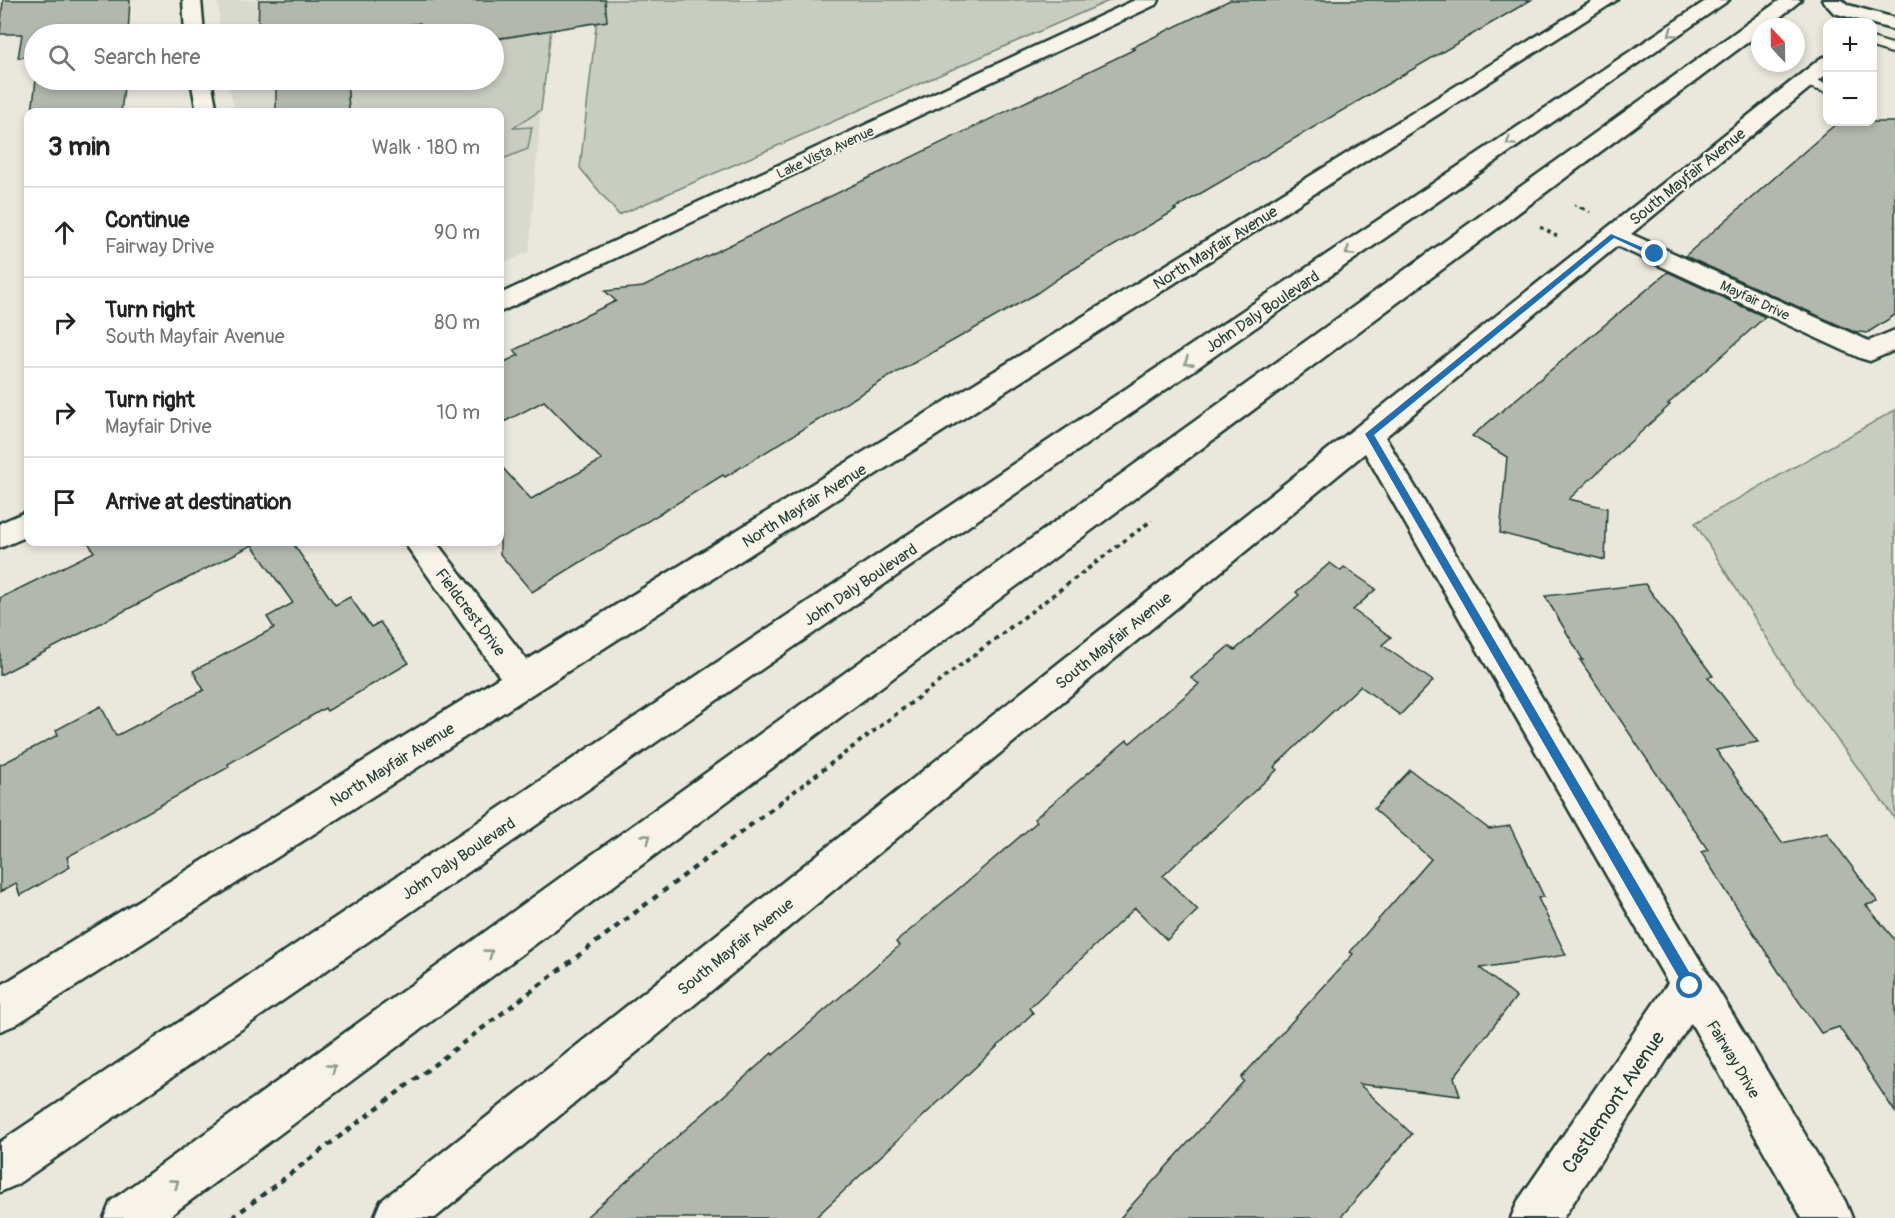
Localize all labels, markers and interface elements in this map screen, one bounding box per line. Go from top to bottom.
north arrow [1751,18,1805,72]
map controls [1823,18,1877,126]
button: + [1823,18,1877,72]
search box [24,24,504,90]
one-way arrow [1667,26,1678,37]
icon: search [45,41,78,74]
text: Search here [93,43,200,71]
button: − [1823,72,1877,126]
street label: Lake Vista Avenue [774,122,877,182]
street label: South Mayfair Avenue [1625,124,1750,230]
text: 3 min [48,131,110,163]
text: Walk · 180 m [372,135,480,160]
one-way arrow [1506,135,1517,146]
street label: North Mayfair Avenue [1150,201,1281,294]
text: Continue [105,206,189,234]
icon: ahead [48,216,81,249]
text: 90 m [434,220,480,245]
text: Fairway Drive [105,234,214,259]
route end [1641,240,1667,266]
one-way arrow [1345,245,1356,256]
street label: John Daly Boulevard [1202,266,1323,357]
street label: Mayfair Drive [1717,277,1792,324]
text: Turn right [105,296,195,324]
icon: right [48,306,81,339]
text: 80 m [434,310,480,335]
text: South Mayfair Avenue [105,324,285,349]
one-way arrow [1183,355,1194,366]
text: Turn right [105,386,195,414]
icon: right [48,396,81,429]
text: 10 m [436,400,480,425]
text: Mayfair Drive [105,414,212,439]
street label: North Mayfair Avenue [739,459,870,552]
icon: arrive [48,486,81,519]
text: Arrive at destination [105,488,291,516]
street label: John Daly Boulevard [800,539,921,630]
street label: Fieldcrest Drive [431,565,510,661]
street label: South Mayfair Avenue [1051,588,1176,694]
street label: North Mayfair Avenue [327,718,458,811]
street label: John Daly Boulevard [398,813,519,904]
one-way arrow [640,834,651,845]
street label: South Mayfair Avenue [673,894,798,1000]
one-way arrow [483,949,494,960]
route start [1676,972,1702,998]
street label: Fairway Drive [1702,1017,1764,1102]
street label: Castlemont Avenue [1557,1026,1670,1178]
one-way arrow [326,1064,337,1075]
one-way arrow [168,1180,179,1191]

